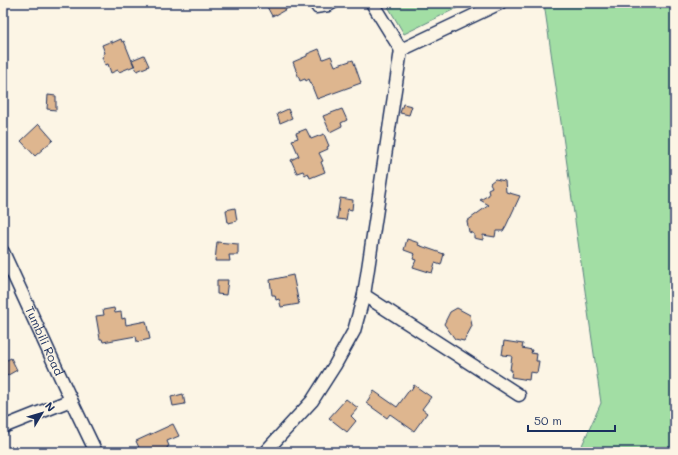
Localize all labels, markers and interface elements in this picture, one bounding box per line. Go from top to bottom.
street label: Tumbili Road [22,303,68,378]
north arrow [22,393,62,433]
text: N [42,399,59,414]
scale bar [528,407,615,433]
text: 50 m [534,412,562,428]

